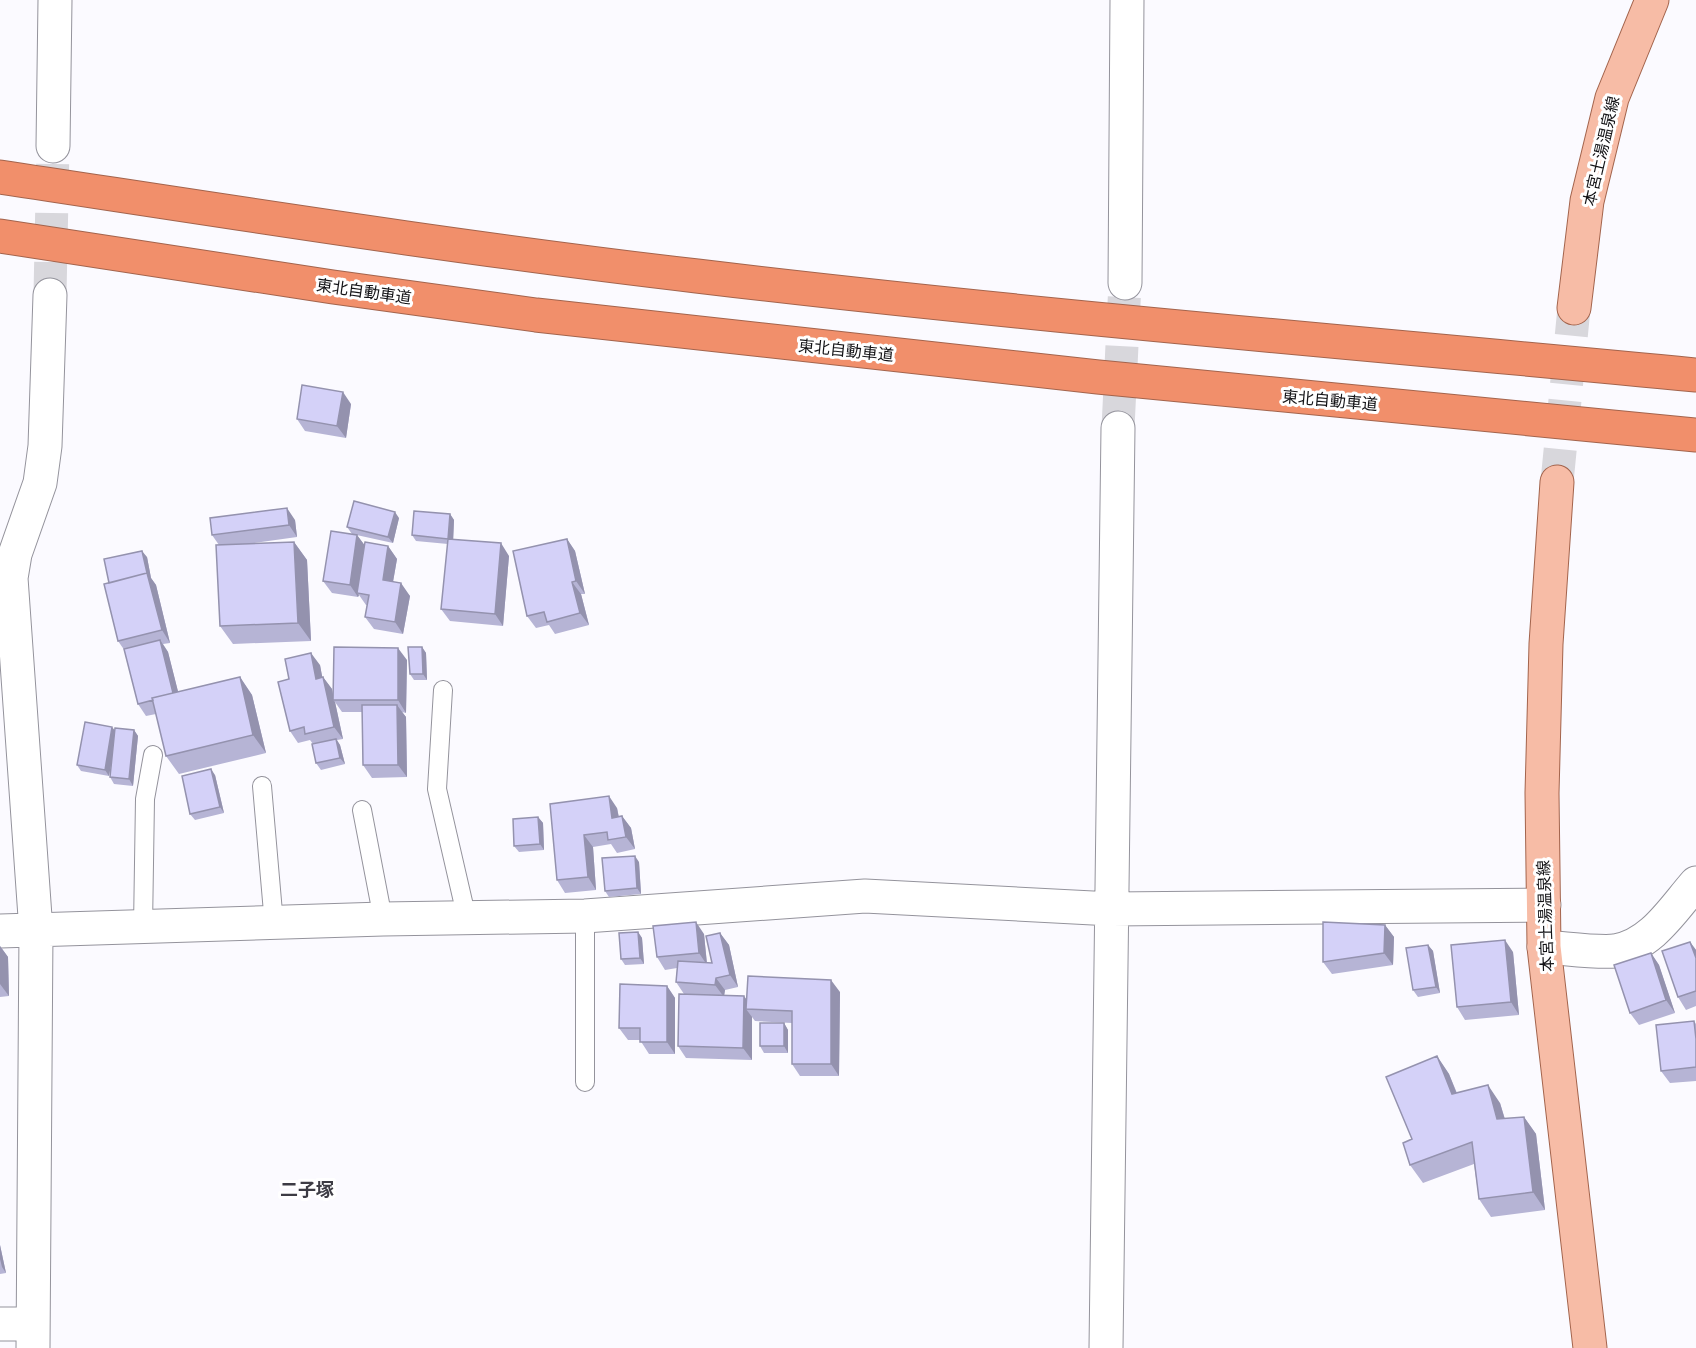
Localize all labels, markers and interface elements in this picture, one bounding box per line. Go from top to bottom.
street label: 本宮土湯温泉線 [1579,94,1625,208]
street label: 東北自動車道 [315,274,413,310]
street label: 東北自動車道 [797,335,895,367]
street label: 東北自動車道 [1281,386,1379,416]
street label: 本宮土湯温泉線 [1533,860,1559,972]
district label: 二子塚 [280,1178,334,1202]

